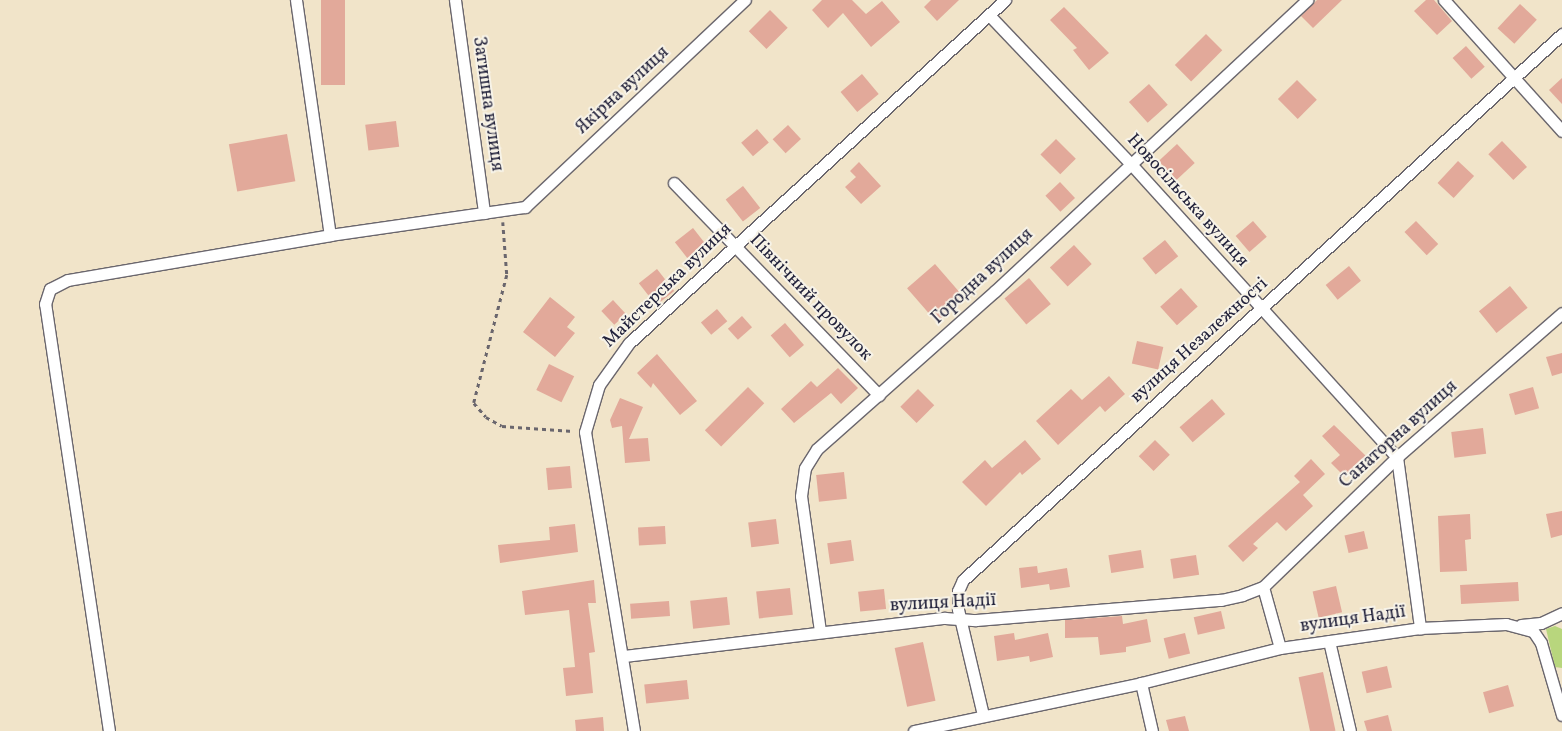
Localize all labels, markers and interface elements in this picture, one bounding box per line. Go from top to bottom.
street label: Затишна вулиця [467,35,507,173]
street label: Якірна вулиця [572,42,674,140]
street label: Новосільська вулиця [1122,130,1252,272]
street label: Майстерська вулиця [599,219,737,353]
street label: Городна вулиця [928,224,1038,330]
street label: Північний провулок [744,230,876,366]
street label: вулиця Незалежності [1127,274,1273,408]
street label: Санаторна вулиця [1336,376,1462,494]
street label: вулиця Надії [889,590,997,618]
street label: вулиця Надії [1299,602,1407,638]

